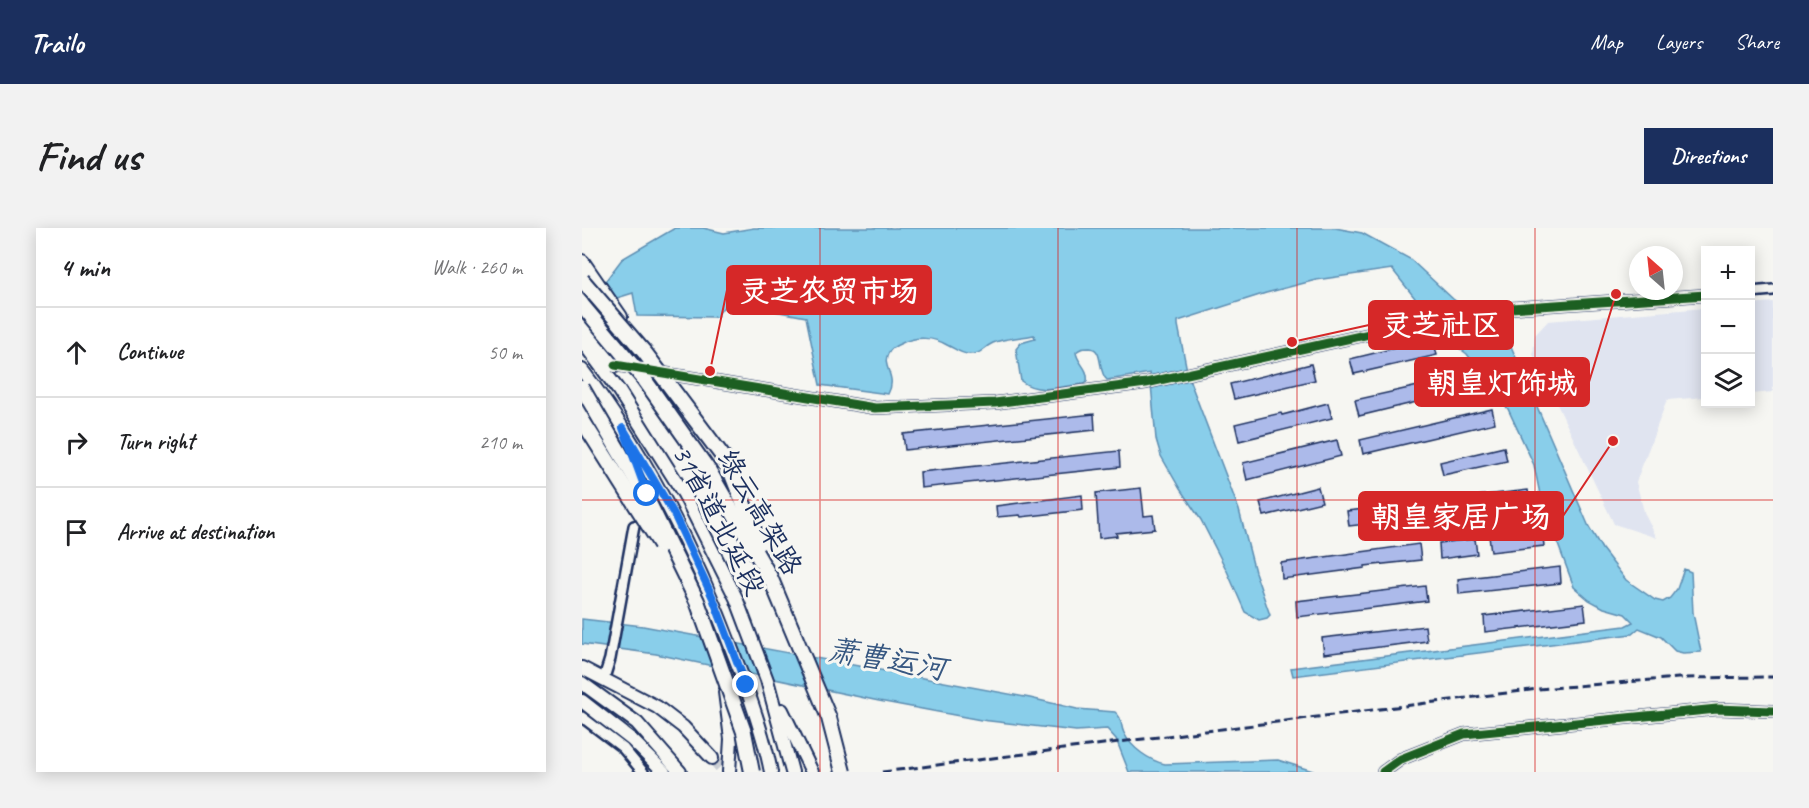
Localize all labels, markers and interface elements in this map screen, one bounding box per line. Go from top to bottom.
text: Trailo [30,25,84,60]
text: Map [1590,29,1623,55]
text: Layers [1656,29,1702,55]
text: Share [1735,29,1779,55]
button: Directions [1644,128,1773,184]
text: Find us [36,130,141,183]
north arrow [1629,246,1683,300]
map controls [1701,246,1755,408]
button: + [1701,246,1755,300]
text: 4 min [60,251,110,284]
text: Walk · 260 m [432,255,522,280]
callout: 灵芝农贸市场 [727,266,931,314]
text: 灵芝农贸市场 [739,272,919,310]
button: − [1701,300,1755,354]
callout: 灵芝社区 [1369,301,1513,349]
text: 灵芝社区 [1381,306,1501,344]
icon: ahead [60,336,93,369]
text: Continue [117,338,183,366]
text: 50 m [488,340,522,365]
button: layers [1701,354,1755,408]
callout: 朝皇灯饰城 [1415,358,1589,406]
text: 朝皇灯饰城 [1427,364,1577,402]
icon: right [60,426,93,459]
text: Turn right [117,428,194,456]
text: 210 m [479,430,522,455]
street label: 31省道北延段 [665,439,773,601]
street label: 绿云高架路 [710,443,810,581]
route start [633,480,659,506]
callout: 朝皇家居广场 [1359,492,1563,540]
text: 朝皇家居广场 [1371,498,1551,536]
icon: arrive [60,516,93,549]
text: Arrive at destination [117,518,274,546]
water label: 萧曹运河 [825,630,954,689]
route end [732,671,758,697]

